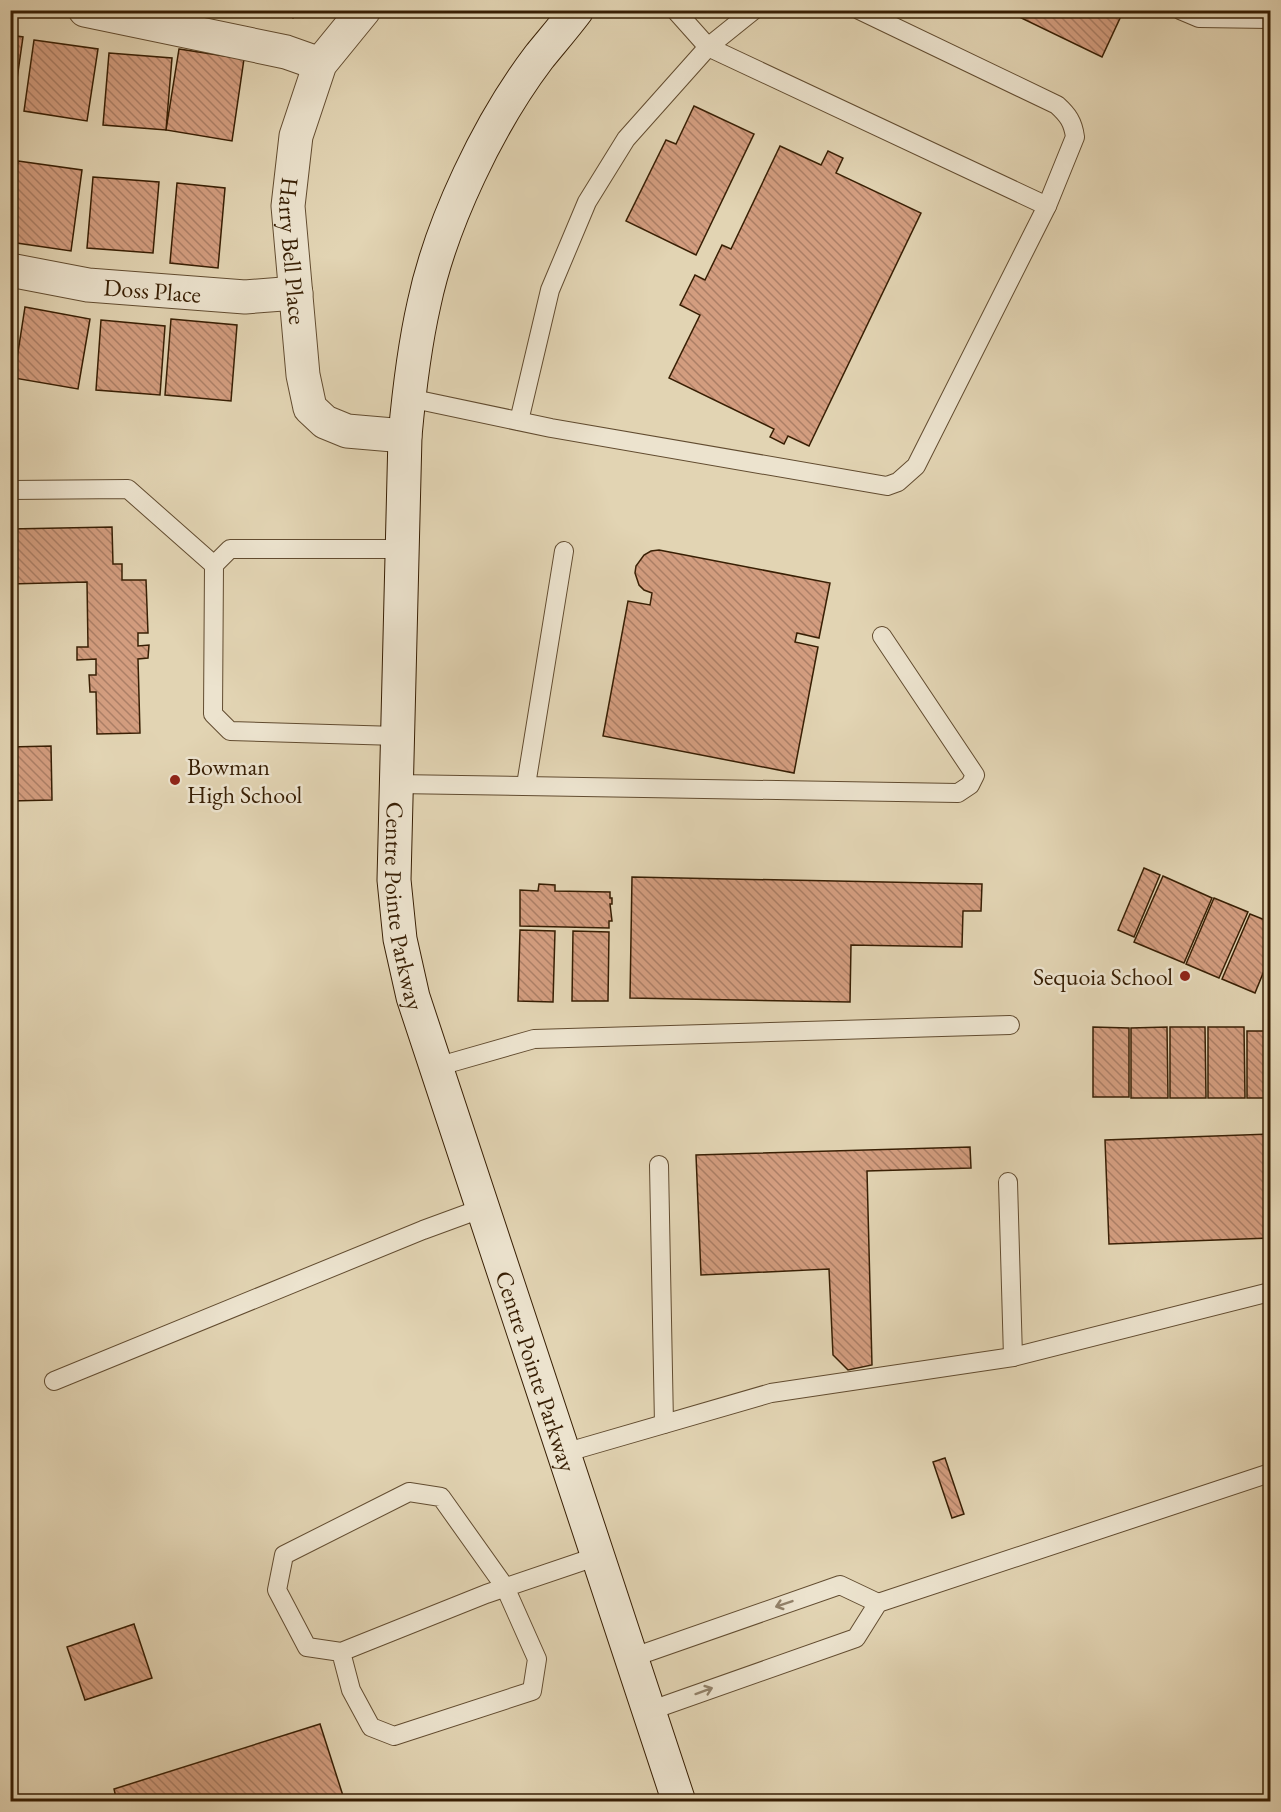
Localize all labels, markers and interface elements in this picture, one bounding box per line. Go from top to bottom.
street label: Harry Bell Place [273,176,314,326]
street label: Doss Place [103,271,202,309]
place label: Bowman High School [187,751,303,810]
marker: Bowman High School [168,773,182,787]
street label: Centre Pointe Parkway [378,801,432,1015]
place label: Sequoia School [1033,961,1173,992]
marker: Sequoia School [1178,969,1192,983]
street label: Centre Pointe Parkway [489,1266,584,1476]
one-way arrow [775,1599,794,1610]
one-way arrow [694,1685,713,1696]

